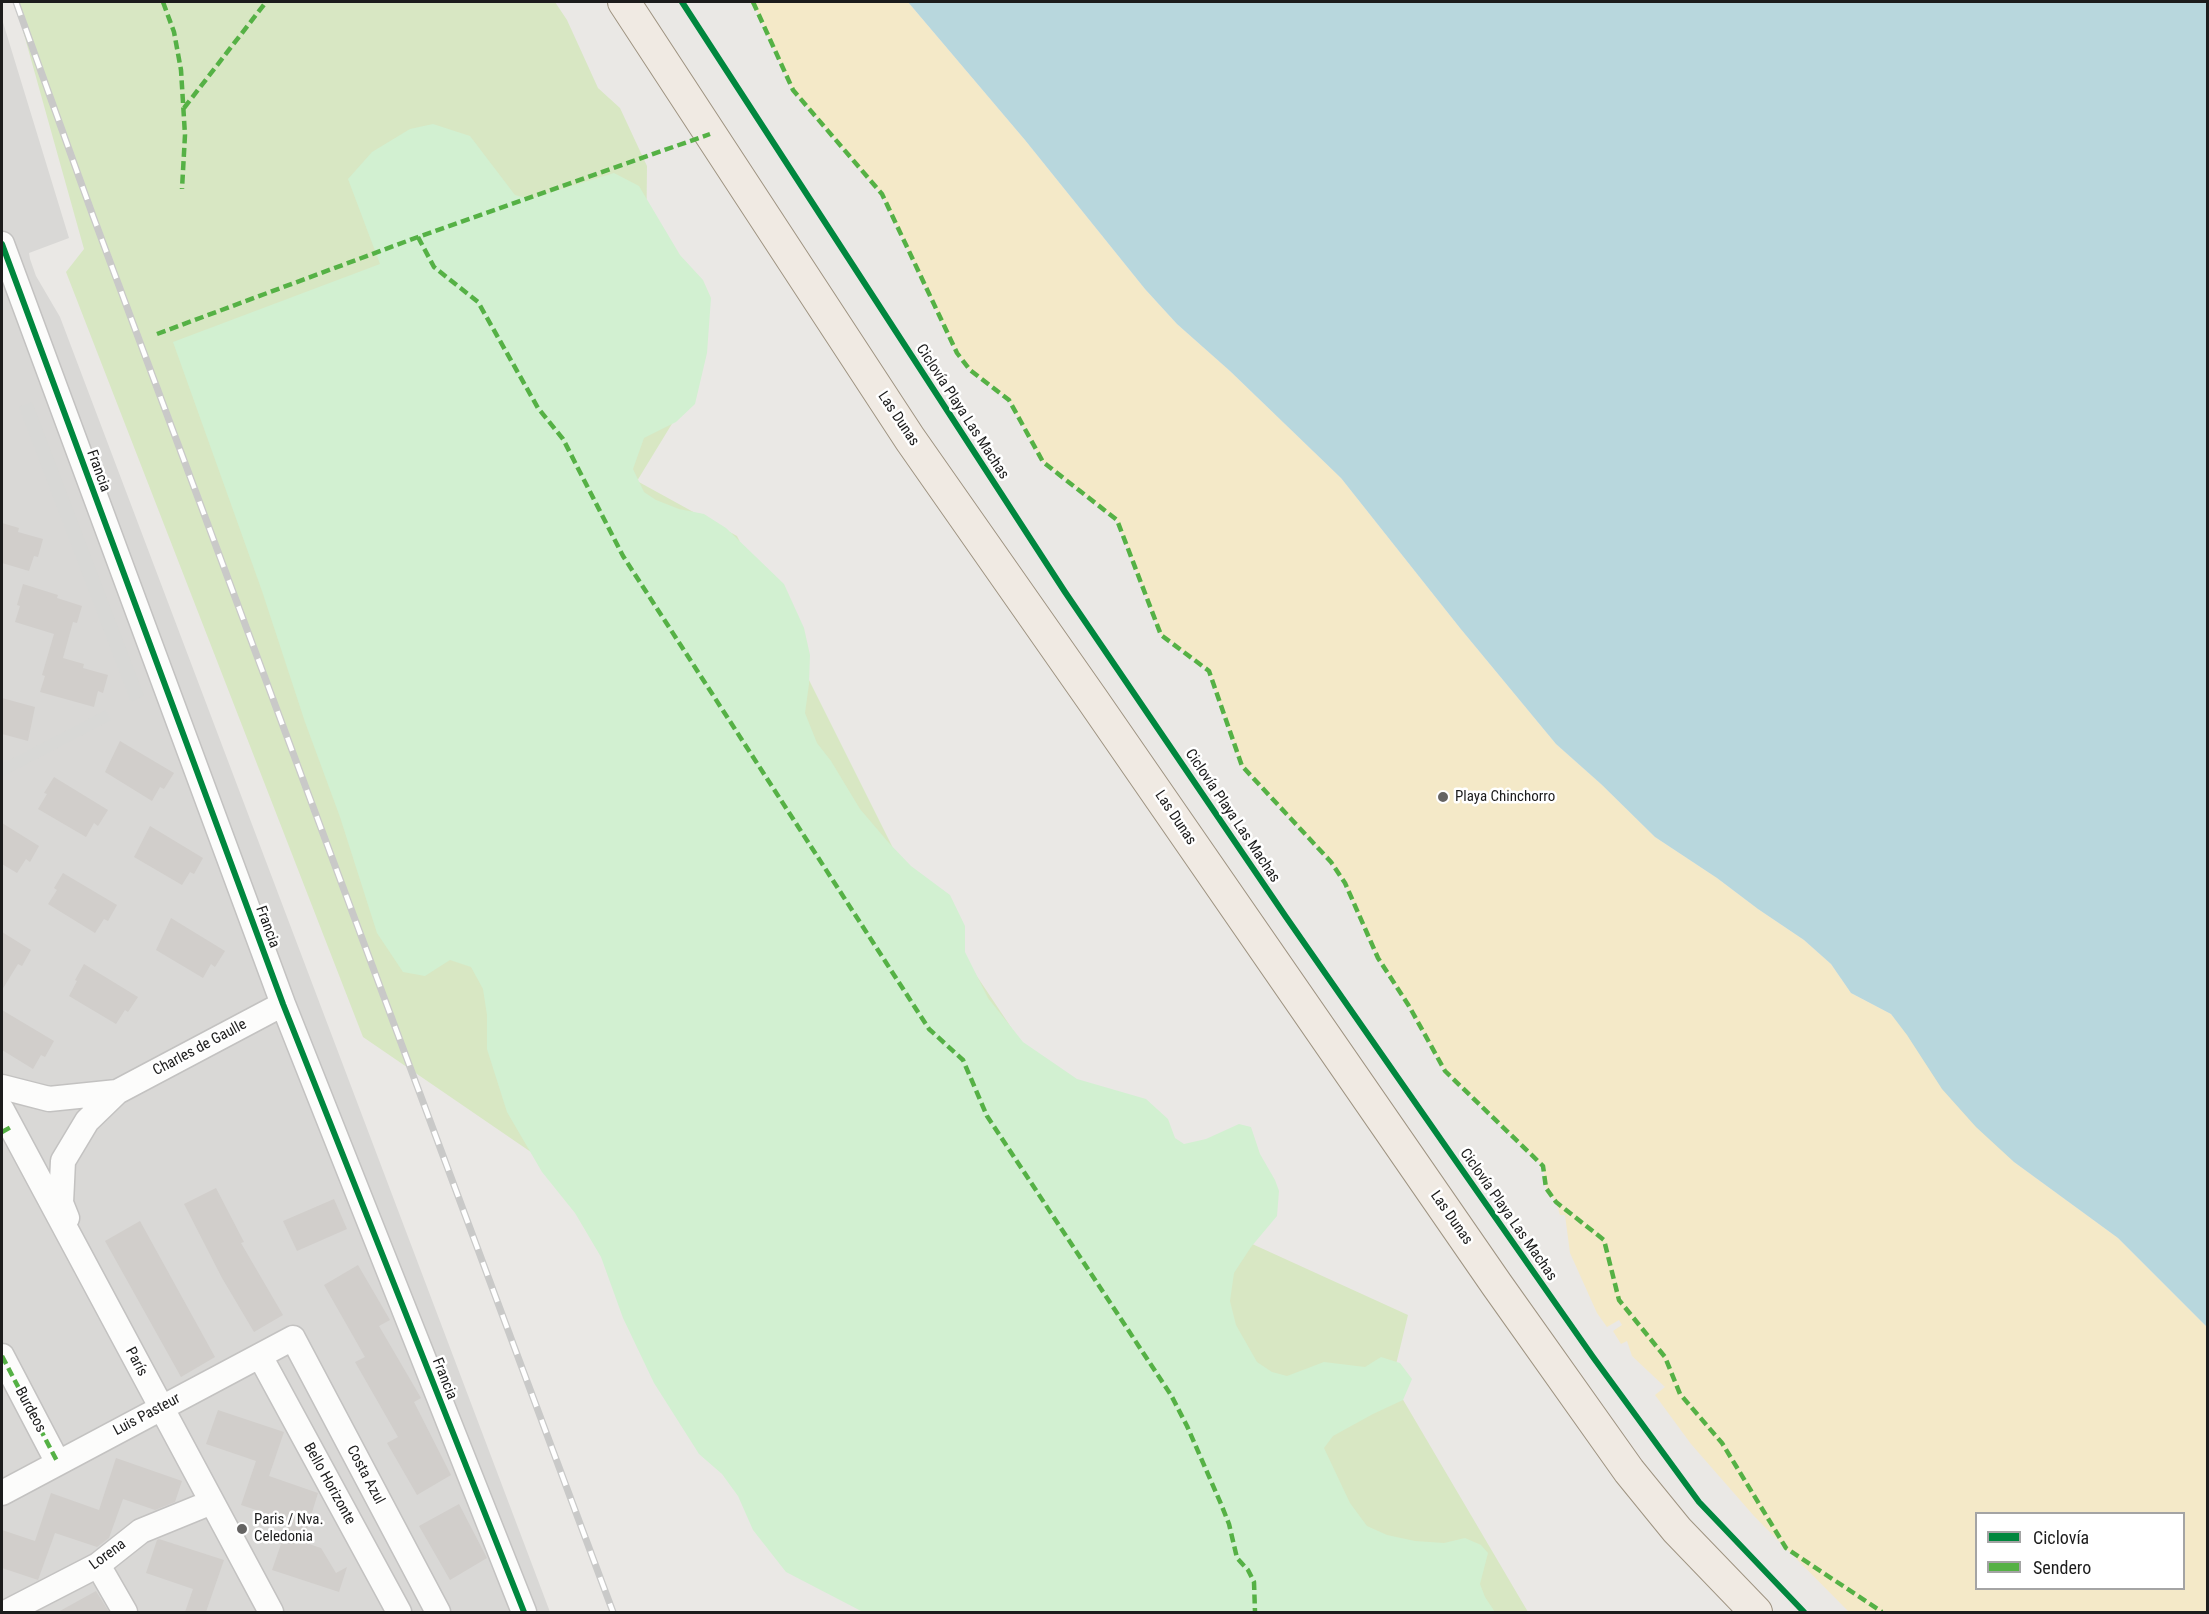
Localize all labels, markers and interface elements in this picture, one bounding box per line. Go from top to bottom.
street label: Ciclovía Playa Las Machas [912,341,1012,483]
street label: Las Dunas [873,388,923,450]
street label: Francia [82,448,114,494]
street label: Ciclovía Playa Las Machas [1181,746,1283,886]
street label: Las Dunas [1150,787,1200,849]
place label: Playa Chinchorro [1455,788,1555,806]
marker: Playa Chinchorro [1436,790,1450,804]
street label: Francia [251,904,283,950]
street label: Charles de Gaulle [150,1016,250,1080]
street label: Ciclovía Playa Las Machas [1456,1145,1560,1285]
street label: Las Dunas [1426,1188,1476,1248]
street label: París [121,1344,151,1380]
street label: Francia [428,1356,460,1402]
street label: Burdeos [11,1384,49,1436]
street label: Luis Pasteur [110,1390,184,1440]
street label: Bello Horizonte [299,1440,359,1528]
street label: Costa Azul [342,1443,388,1507]
place label: Paris / Nva. Celedonia [254,1511,323,1546]
legend [1975,1512,2185,1590]
marker: Paris / Nva. Celedonia [235,1522,249,1536]
text: Ciclovía [2033,1527,2089,1548]
street label: Lorena [86,1536,130,1574]
text: Sendero [2033,1557,2091,1578]

